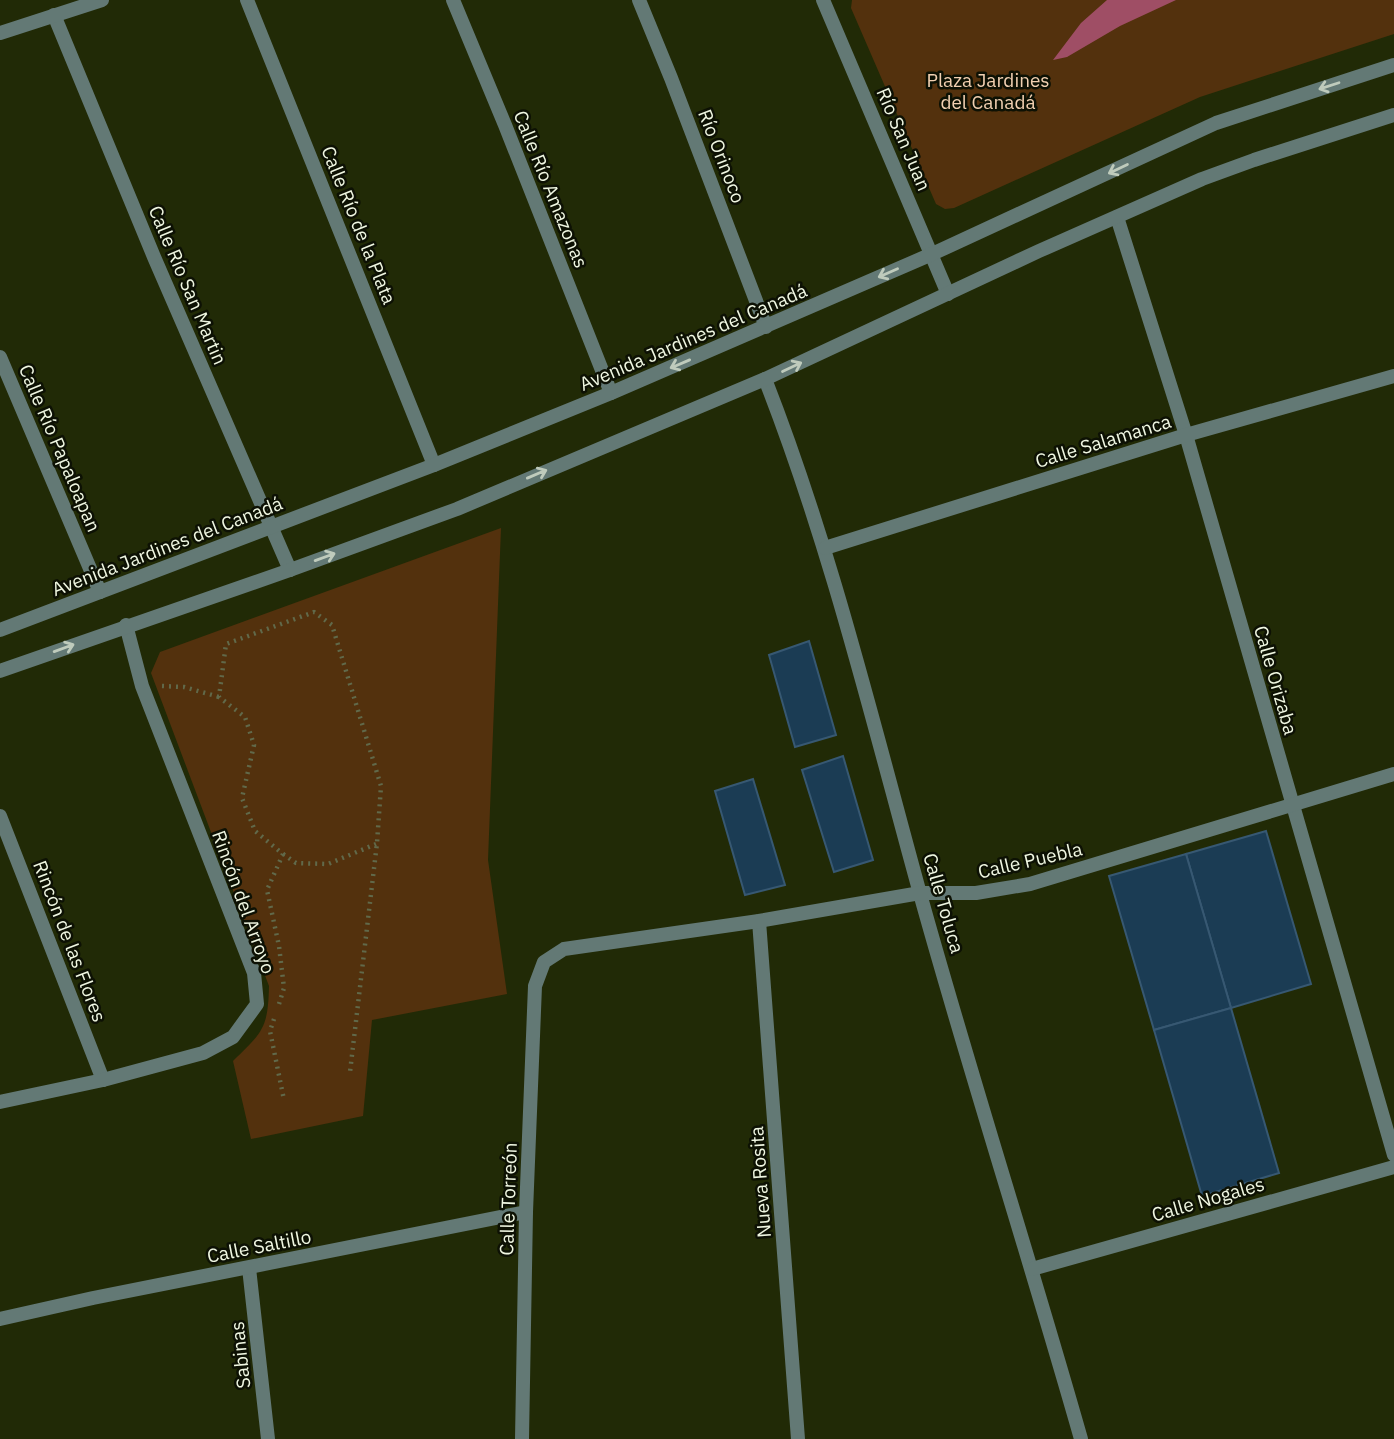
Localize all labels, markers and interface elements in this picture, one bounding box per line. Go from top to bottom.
park label: Plaza Jardines del Canadá [926,68,1050,114]
one-way arrow [1318,80,1340,93]
street label: Río San Juan [871,84,937,194]
street label: Río Orinoco [693,106,751,206]
street label: Calle Río Amazonas [508,107,594,271]
street label: Calle Río de la Plata [316,142,402,308]
one-way arrow [1108,163,1129,177]
street label: Calle Río San Martin [144,202,232,368]
one-way arrow [878,267,900,280]
street label: Avenida Jardines del Canadá [575,278,811,396]
one-way arrow [669,358,691,371]
one-way arrow [781,360,802,373]
street label: Calle Río Papaloapan [14,361,106,535]
street label: Calle Salamanca [1032,409,1174,473]
one-way arrow [526,467,547,480]
street label: Avenida Jardines del Canadá [48,491,286,601]
one-way arrow [314,550,336,562]
street label: Calle Orizaba [1249,623,1303,737]
one-way arrow [53,641,75,653]
street label: Rincón del Arroyo [207,827,281,977]
street label: Calle Puebla [976,836,1084,884]
street label: Calle Toluca [918,850,970,956]
street label: Rincón de las Flores [28,857,112,1025]
street label: Nueva Rosita [744,1125,776,1239]
street label: Calle Torreón [494,1142,522,1256]
street label: Calle Nogales [1149,1171,1267,1227]
street label: Calle Saltillo [205,1224,313,1268]
street label: Sabinas [225,1320,255,1390]

